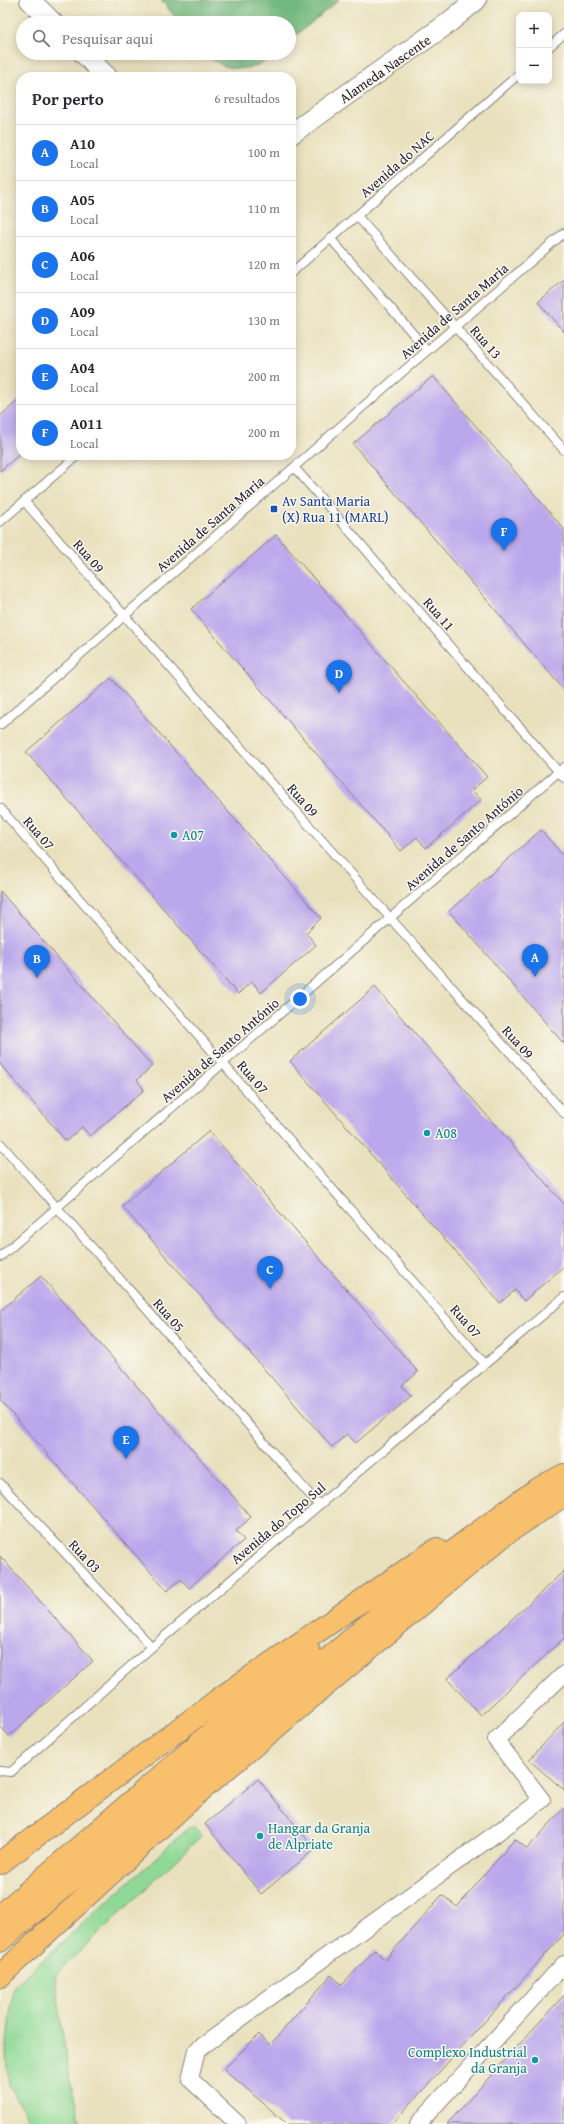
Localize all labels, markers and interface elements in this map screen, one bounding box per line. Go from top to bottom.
map controls [516,12,552,84]
button: + [516,12,552,48]
search box [16,16,296,60]
icon: search [30,27,52,49]
text: Pesquisar aqui [62,28,153,49]
street label: Alameda Nascente [335,30,435,108]
button: − [516,48,552,84]
text: Por perto [32,86,104,111]
text: 6 resultados [214,89,280,108]
street label: Avenida do NAC [355,126,439,202]
text: A10 [70,133,95,154]
text: A [41,143,49,162]
text: 100 m [248,143,280,162]
text: Local [70,154,99,173]
text: A05 [70,189,95,210]
text: B [41,199,49,218]
text: 110 m [248,199,280,218]
text: Local [70,210,99,229]
text: A06 [70,245,95,266]
text: C [41,255,49,274]
text: 120 m [248,255,280,274]
street label: Avenida de Santa Maria [396,258,513,364]
text: Local [70,266,99,285]
text: A09 [70,301,95,322]
text: D [41,311,49,330]
text: 130 m [248,311,280,330]
street label: Rua 13 [466,321,506,363]
text: Local [70,322,99,341]
text: A04 [70,357,95,378]
text: E [42,367,48,386]
text: 200 m [248,367,280,386]
text: Local [70,378,99,397]
text: A011 [70,413,103,434]
text: F [42,423,48,442]
text: 200 m [248,423,280,442]
text: Local [70,434,99,453]
street label: Avenida de Santa Maria [152,471,269,577]
place label: Av Santa Maria (X) Rua 11 (MARL) [282,491,389,527]
marker: Av Santa Maria (X) Rua 11 (MARL) [269,504,279,514]
pin: F [491,518,517,551]
street label: Rua 09 [69,535,109,577]
street label: Rua 11 [419,593,459,635]
pin: D [326,660,352,693]
street label: Rua 09 [283,779,323,821]
street label: Avenida de Santo António [400,781,528,895]
street label: Rua 07 [19,812,59,854]
place label: A07 [182,825,204,845]
marker: A07 [169,830,179,840]
pin: A [522,944,548,977]
pin: B [24,945,50,978]
your location [290,989,310,1009]
street label: Avenida de Santo António [156,993,284,1107]
street label: Rua 09 [498,1021,539,1063]
street label: Rua 07 [233,1056,273,1098]
place label: A08 [435,1123,457,1143]
marker: A08 [422,1128,432,1138]
pin: C [257,1256,283,1289]
street label: Rua 05 [149,1294,189,1336]
street label: Rua 07 [446,1300,486,1342]
pin: E [113,1426,139,1459]
street label: Avenida do Topo Sul [226,1477,330,1569]
street label: Rua 03 [64,1535,106,1577]
place label: Hangar da Granja de Alpriate [268,1818,370,1854]
marker: Hangar da Granja de Alpriate [255,1831,265,1841]
place label: Complexo Industrial da Granja [408,2042,527,2078]
marker: Complexo Industrial da Granja [530,2055,540,2065]

